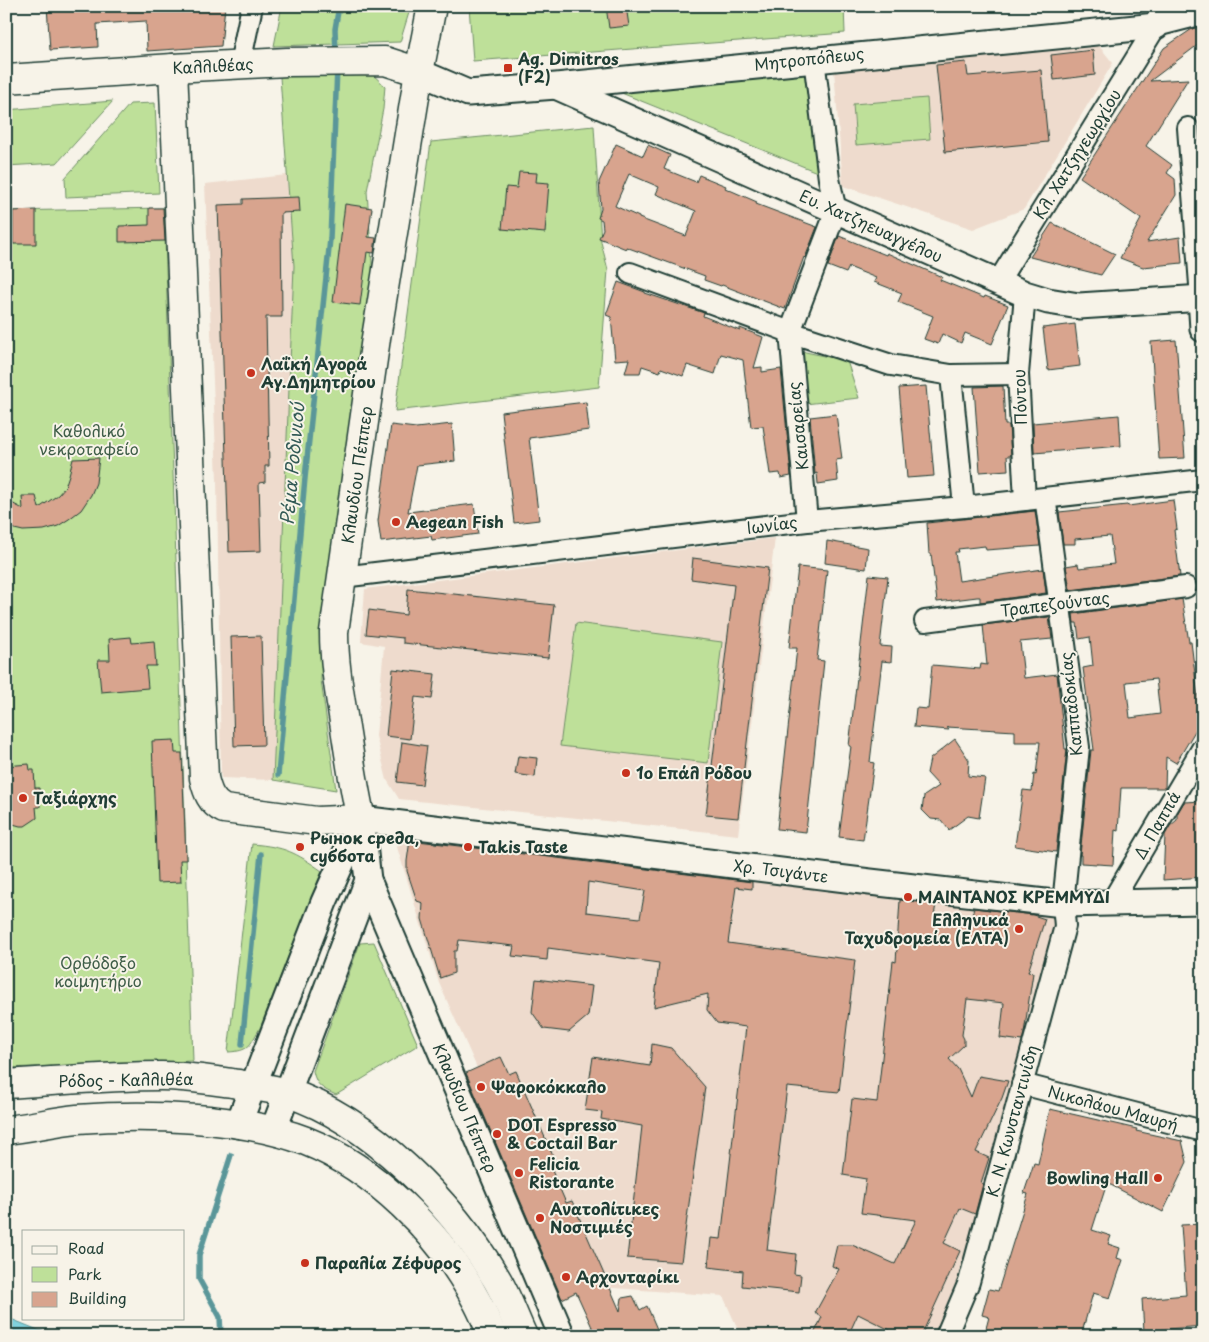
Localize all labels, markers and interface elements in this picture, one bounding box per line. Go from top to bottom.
street label: Μητροπόλεως [753,40,865,76]
place label: Ag. Dimitros (F2) [517,46,619,88]
street label: Καλλιθέας [172,51,254,79]
marker: Ag. Dimitros (F2) [502,62,514,74]
street label: Κλ. Χατζηγεωργίου [1026,84,1126,223]
street label: Ευ. Χατζηευαγγέλου [796,183,947,267]
place label: Λαΐκή Αγορά Αγ.Δημητρίου [261,351,376,393]
marker: Λαΐκή Αγορά Αγ.Δημητρίου [245,367,257,379]
street label: Πόντου [1006,369,1032,425]
street label: Καισαρείας [780,381,814,471]
water label: Ρέμα Ροδινιού [273,400,310,526]
street label: Κλαυδίου Πέππερ [334,404,378,545]
park label: Καθολικό νεκροταφείο [39,418,139,460]
place label: Aegean Fish [406,509,504,533]
street label: Ιωνίας [745,509,799,539]
marker: Aegean Fish [390,516,402,528]
street label: Τραπεζούντας [999,584,1111,622]
street label: Καππαδοκίας [1053,651,1087,757]
place label: 1ο Επάλ Ρόδου [636,760,752,784]
marker: 1ο Επάλ Ρόδου [620,767,632,779]
place label: Ταξιάρχης [33,785,117,809]
street label: Δ. Παππά [1127,786,1185,863]
marker: Ταξιάρχης [17,792,29,804]
place label: Рынок среда, суббота [310,825,419,867]
place label: Takis Taste [478,834,568,858]
marker: Рынок среда, суббота [294,841,306,853]
marker: Takis Taste [462,841,474,853]
street label: Χρ. Τσιγάντε [732,852,830,888]
place label: ΜΑΙΝΤΑΝΟΣ ΚΡΕΜΜΥΔΙ [918,884,1110,908]
marker: ΜΑΙΝΤΑΝΟΣ ΚΡΕΜΜΥΔΙ [902,891,914,903]
place label: Ελληνικά Ταχυδρομεία (ΕΛΤΑ) [844,907,1009,949]
marker: Ελληνικά Ταχυδρομεία (ΕΛΤΑ) [1013,923,1025,935]
park label: Ορθόδοξο κοιμητήριο [54,950,142,992]
street label: Κλαυδίου Πέππερ [428,1039,504,1176]
street label: Κ. Ν. Κωνσταντινίδη [979,1042,1043,1199]
street label: Ρόδος - Καλλιθέα [58,1066,194,1092]
place label: Ψαροκόκκαλο [491,1074,607,1098]
street label: Νικολάου Μαυρή [1045,1078,1181,1136]
marker: Ψαροκόκκαλο [475,1081,487,1093]
place label: DOT Espresso & Coctail Bar [507,1112,618,1154]
marker: DOT Espresso & Coctail Bar [491,1128,503,1140]
place label: Felicia Ristorante [529,1151,615,1193]
place label: Bowling Hall [1046,1165,1148,1189]
marker: Felicia Ristorante [513,1167,525,1179]
marker: Bowling Hall [1152,1172,1164,1184]
place label: Ανατολίτικες Νοστιμιές [550,1196,659,1238]
marker: Ανατολίτικες Νοστιμιές [534,1212,546,1224]
legend [22,1230,185,1320]
text: Road [68,1236,104,1259]
place label: Παραλία Ζέφυρος [315,1250,462,1274]
marker: Παραλία Ζέφυρος [299,1257,311,1269]
text: Park [68,1262,102,1285]
place label: Αρχονταρίκι [576,1264,680,1288]
marker: Αρχονταρίκι [560,1271,572,1283]
text: Building [68,1286,127,1309]

